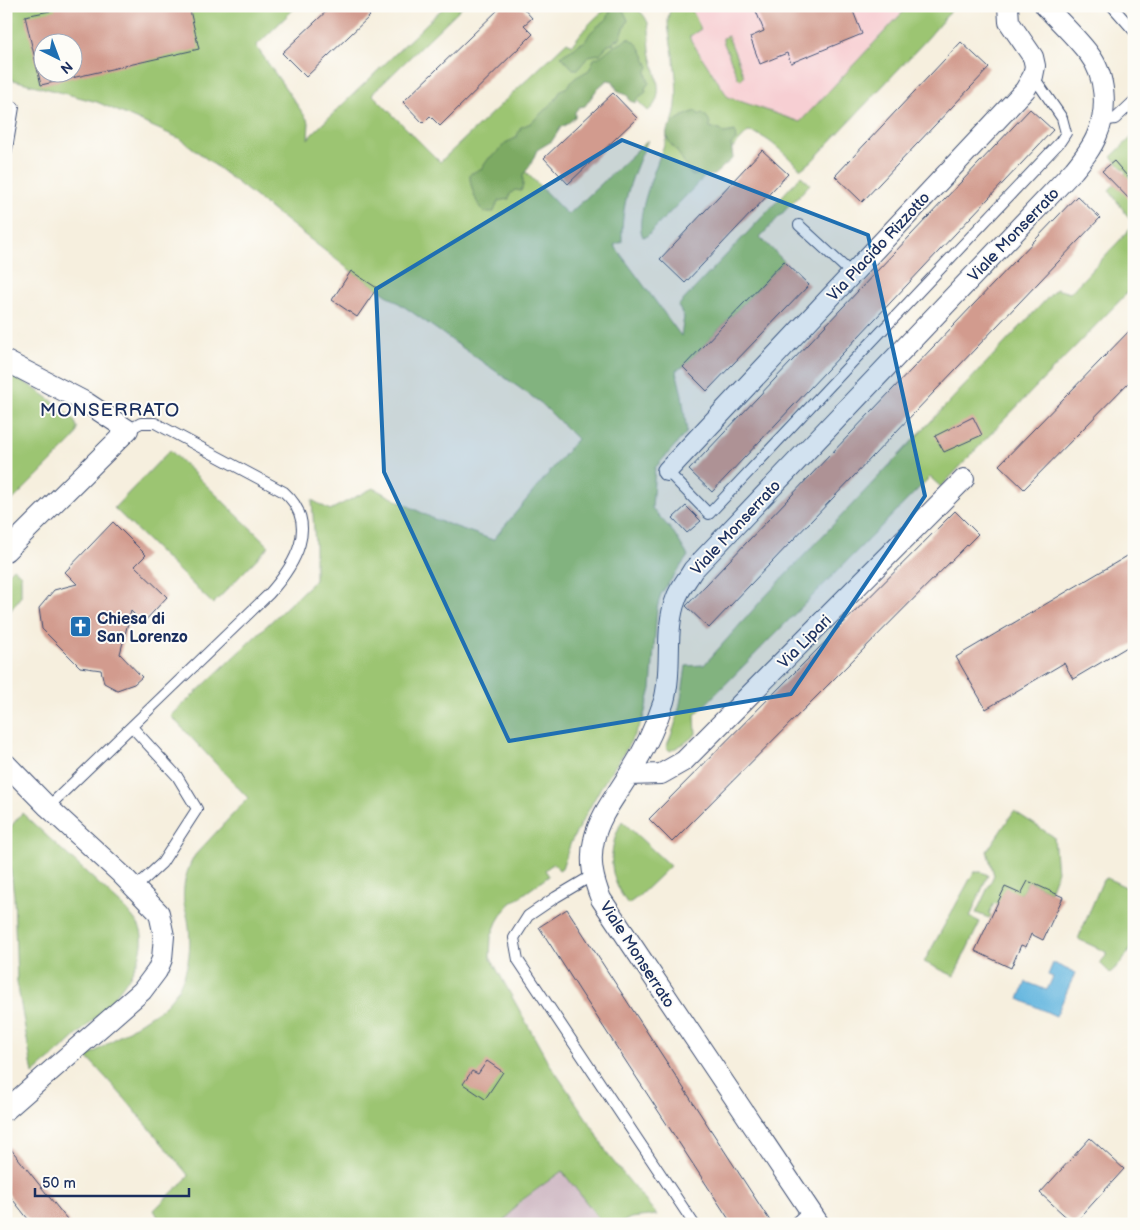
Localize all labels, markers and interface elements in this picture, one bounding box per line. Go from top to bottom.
north arrow [32,32,82,82]
text: N [57,57,76,77]
street label: Viale Monserrato [964,184,1064,286]
street label: Via Placido Rizzotto [824,189,934,305]
district label: MONSERRATO [40,399,180,422]
street label: Viale Monserrato [687,477,785,580]
place label: Chiesa di San Lorenzo [97,610,188,647]
street label: Via Lipari [774,611,836,673]
church icon: Chiesa di San Lorenzo [69,615,93,639]
street label: Viale Monserrato [595,898,678,1012]
scale bar [35,1165,189,1197]
text: 50 m [42,1174,76,1193]

